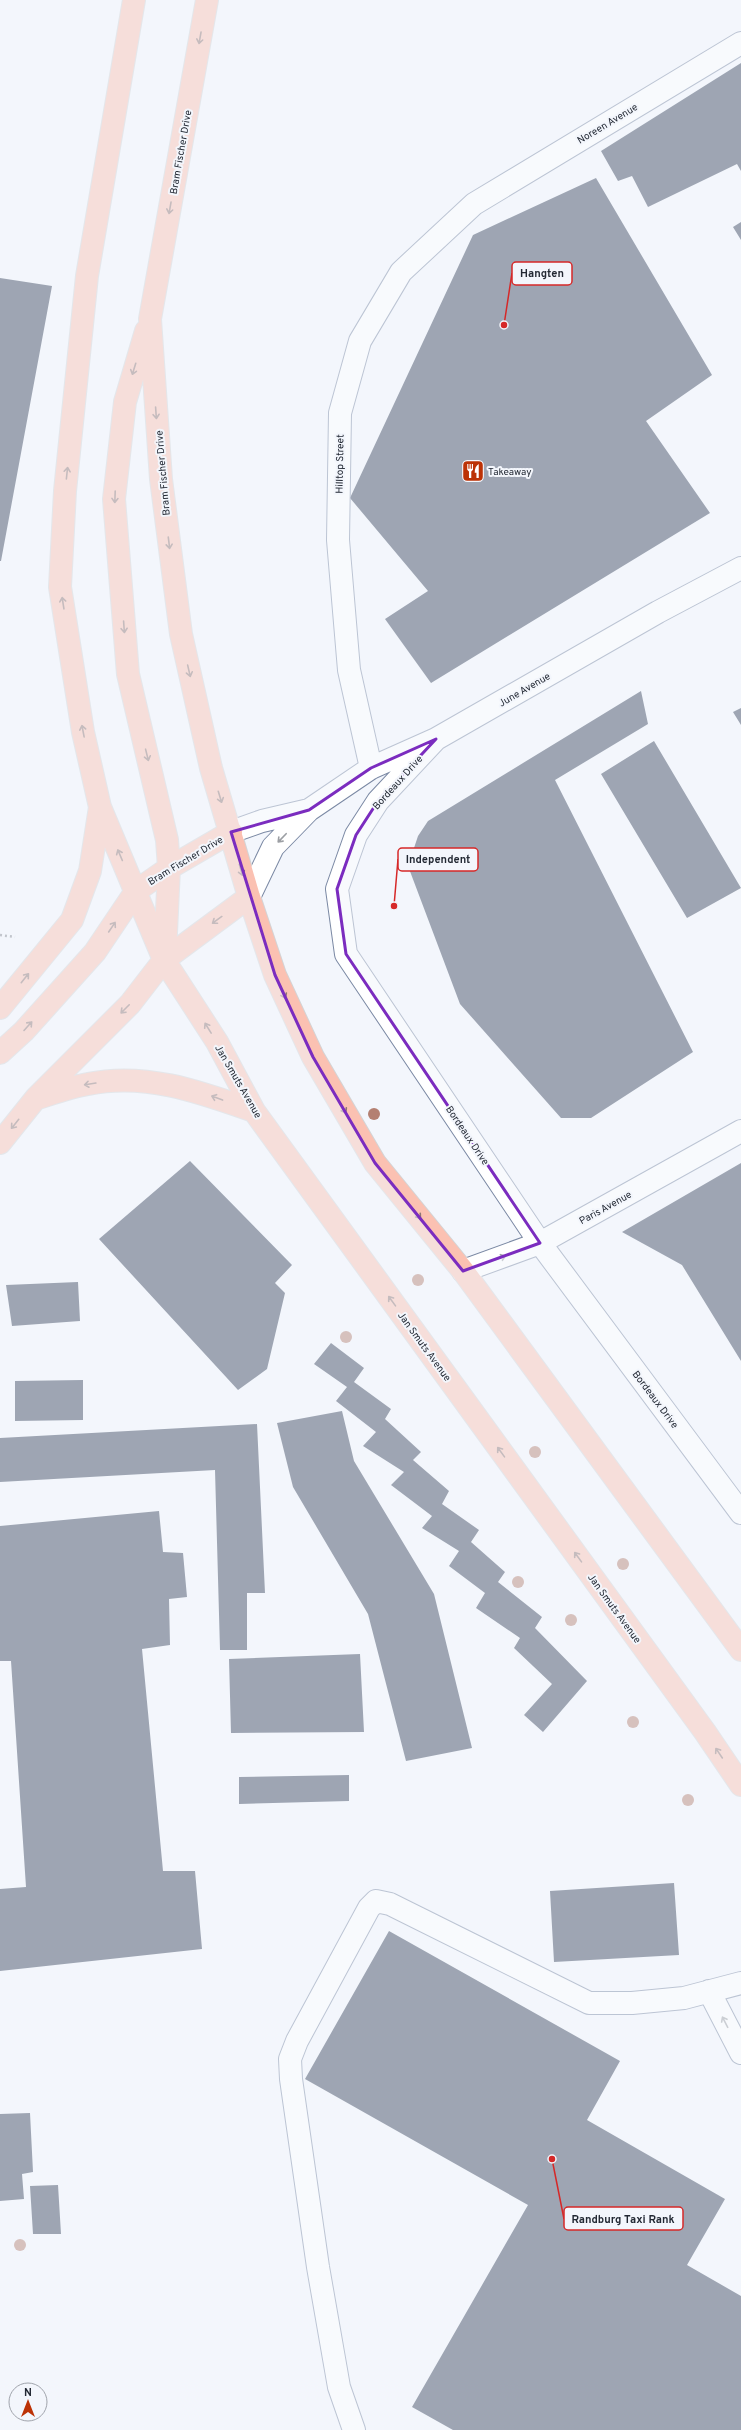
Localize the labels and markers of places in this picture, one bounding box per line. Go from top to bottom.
callout: Hangten [512,262,572,285]
restaurant icon: Takeaway [460,458,486,484]
place label: Takeaway [488,466,532,479]
callout: Independent [398,848,478,871]
callout: Randburg Taxi Rank [564,2207,683,2230]

